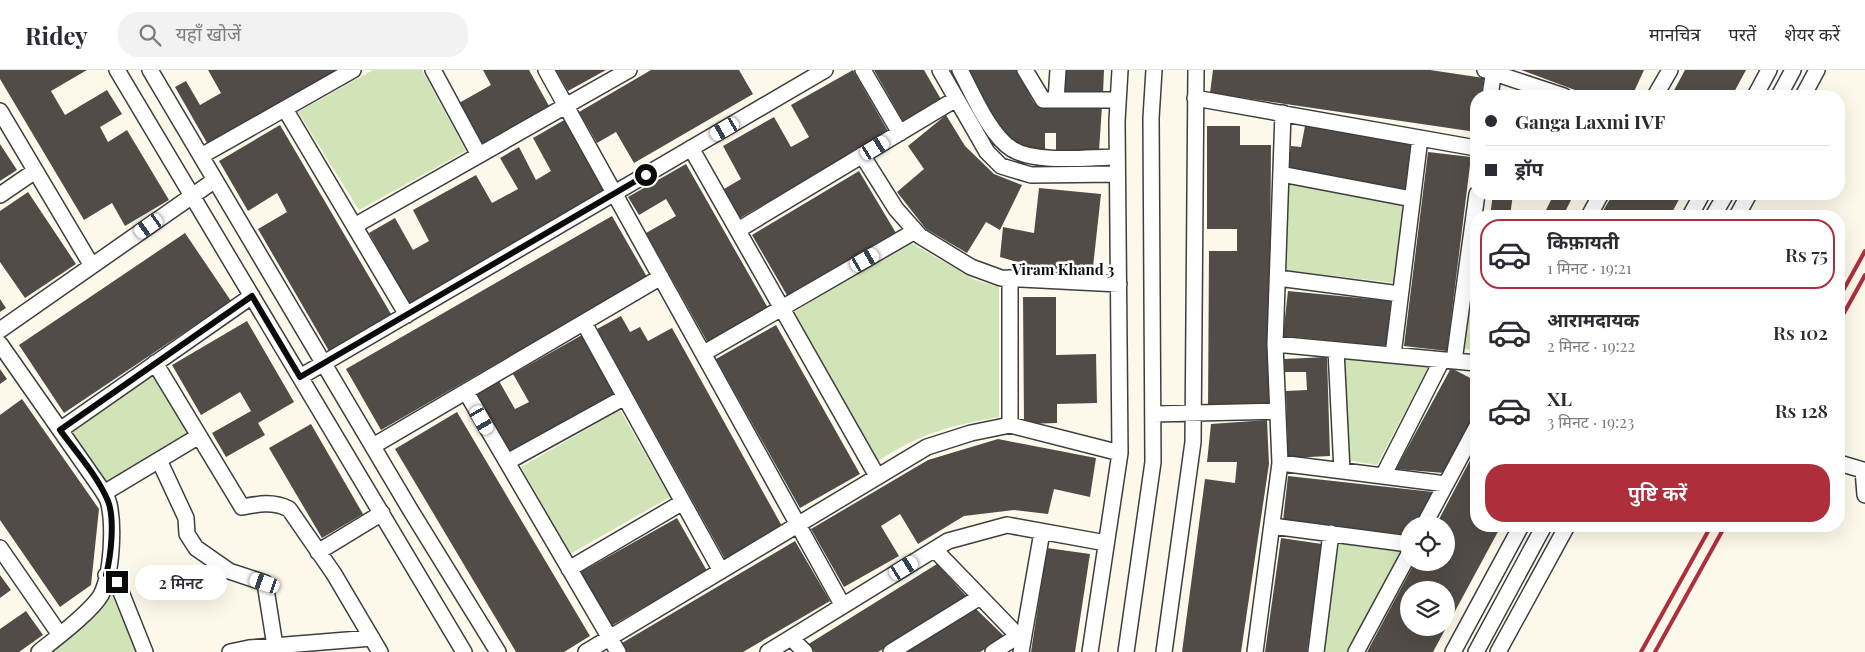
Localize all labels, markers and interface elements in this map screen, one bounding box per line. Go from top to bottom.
search box [118,12,468,57]
text: Ridey [25,19,88,51]
text: यहाँ खोजें [176,20,241,46]
icon: search [136,21,164,49]
text: मानचित्र [1649,22,1700,46]
text: परतें [1728,22,1756,46]
text: शेयर करें [1784,22,1840,46]
text: Ganga Laxmi IVF [1515,108,1665,134]
car [708,115,741,143]
car [858,134,891,162]
text: ड्रॉप [1515,155,1543,181]
route start [635,164,657,186]
car [132,211,165,241]
text: किफ़ायती [1547,228,1619,254]
icon: car [1487,232,1532,277]
text: Rs 75 [1785,241,1828,267]
car [848,246,881,274]
text: 1 मिनट · 19:21 [1547,257,1632,278]
district label: Viram Khand 3 [1011,259,1114,279]
text: आरामदायक [1547,306,1639,332]
icon: car [1487,310,1532,355]
text: Rs 102 [1773,319,1828,345]
text: 2 मिनट · 19:22 [1547,335,1635,356]
text: XL [1547,385,1572,411]
icon: car [1487,388,1532,433]
text: Rs 128 [1775,397,1828,423]
car [468,403,495,437]
text: 3 मिनट · 19:23 [1547,411,1634,432]
button: पुष्टि करें [1485,464,1830,522]
map controls [1400,516,1455,636]
button: locate [1400,516,1455,571]
car [887,554,920,582]
callout: 2 मिनट [134,564,227,600]
route end [106,571,128,593]
car [248,571,281,595]
text: 2 मिनट [159,572,203,593]
button: layers [1400,581,1455,636]

